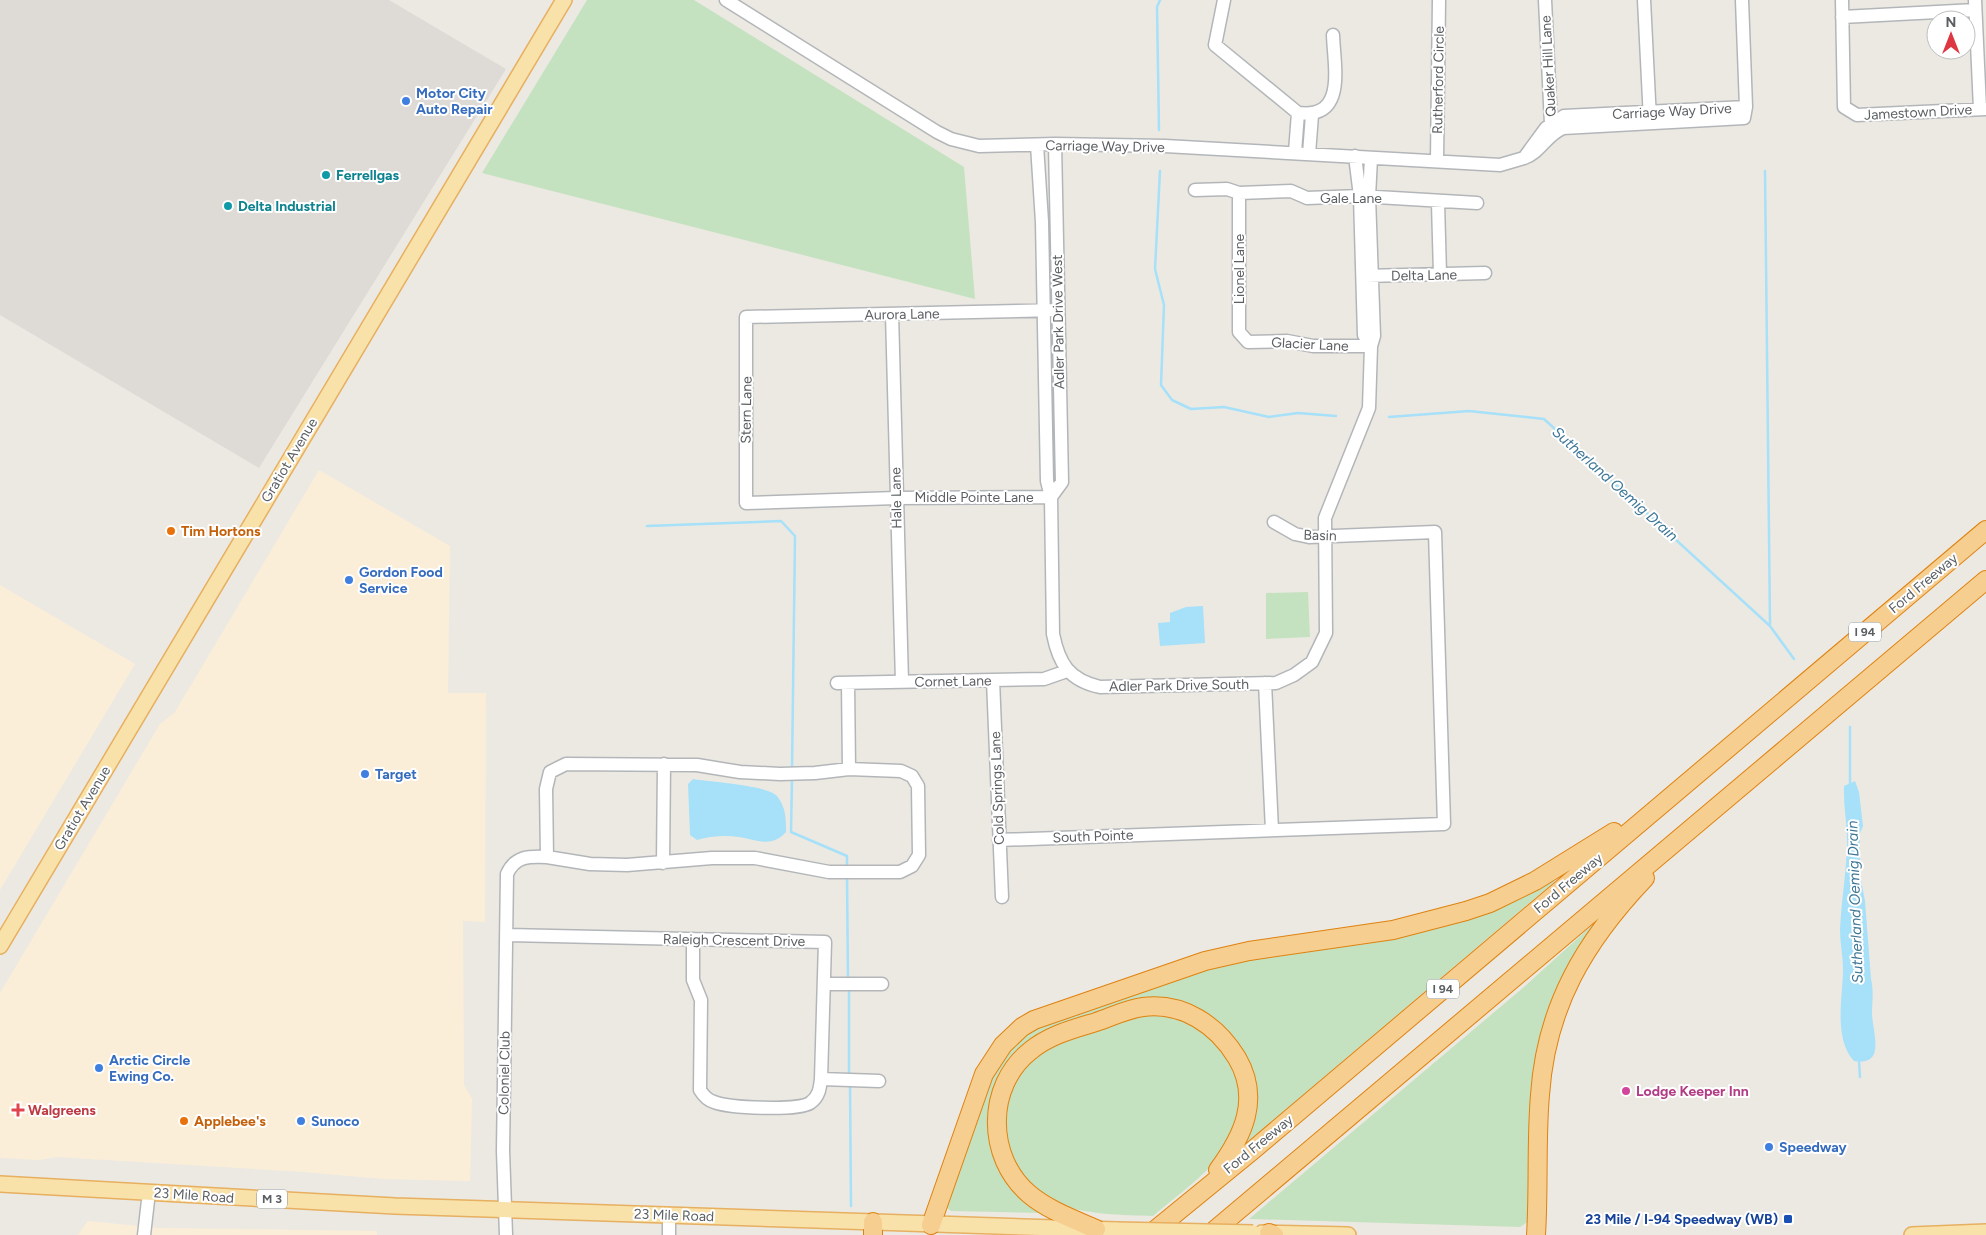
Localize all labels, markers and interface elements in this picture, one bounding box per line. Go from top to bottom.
north arrow [1926,10,1976,60]
street label: Quaker Hill Lane [1537,14,1560,117]
text: N [1946,14,1956,31]
street label: Rutherford Circle [1429,25,1448,134]
place label: Motor City Auto Repair [416,85,493,118]
marker: Motor City Auto Repair [400,95,412,107]
street label: Carriage Way Drive [1612,100,1732,123]
street label: Jamestown Drive [1864,101,1973,124]
street label: Carriage Way Drive [1045,137,1165,156]
place label: Ferrellgas [336,167,400,184]
marker: Ferrellgas [320,169,332,181]
street label: Gale Lane [1320,190,1382,207]
place label: Delta Industrial [238,198,336,215]
marker: Delta Industrial [222,200,234,212]
street label: Lionel Lane [1231,233,1248,304]
street label: Adler Park Drive West [1049,254,1068,390]
street label: Delta Lane [1391,266,1458,285]
street label: Aurora Lane [864,305,940,324]
street label: Glacier Lane [1271,334,1349,355]
street label: Stern Lane [737,376,756,444]
street label: Gratiot Avenue [258,415,321,505]
water label: Sutherland Oemig Drain [1548,423,1682,545]
street label: Hale Lane [887,467,906,529]
street label: Middle Pointe Lane [914,489,1034,506]
place label: Tim Hortons [181,523,261,540]
marker: Tim Hortons [165,525,177,537]
street label: Basin [1303,526,1337,545]
street label: Ford Freeway [1885,549,1962,617]
place label: Gordon Food Service [359,564,443,597]
marker: Gordon Food Service [343,574,355,586]
road number: I 94 [1849,622,1881,642]
street label: Cornet Lane [914,672,992,691]
street label: Adler Park Drive South [1109,676,1249,695]
street label: Cold Springs Lane [987,731,1008,845]
street label: Gratiot Avenue [51,763,114,853]
place label: Target [375,766,417,783]
marker: Target [359,768,371,780]
water label: Sutherland Oemig Drain [1843,820,1867,984]
street label: South Pointe [1052,827,1134,846]
street label: Ford Freeway [1530,849,1607,917]
street label: Raleigh Crescent Drive [663,931,806,950]
road number: I 94 [1427,980,1459,999]
street label: Coloniel Club [495,1031,514,1115]
place label: Arctic Circle Ewing Co. [109,1052,190,1085]
marker: Arctic Circle Ewing Co. [93,1062,105,1074]
place label: Lodge Keeper Inn [1636,1083,1749,1100]
marker: Lodge Keeper Inn [1620,1085,1632,1097]
place label: Walgreens [28,1102,96,1119]
marker: Walgreens [12,1104,24,1116]
street label: Ford Freeway [1220,1111,1297,1178]
place label: Applebee's [194,1113,266,1130]
place label: Sunoco [311,1113,359,1130]
marker: Applebee's [178,1115,190,1127]
marker: Sunoco [295,1115,307,1127]
place label: Speedway [1779,1139,1847,1156]
marker: Speedway [1763,1141,1775,1153]
street label: 23 Mile Road [153,1184,235,1207]
road number: M 3 [257,1190,287,1208]
street label: 23 Mile Road [634,1206,714,1225]
place label: 23 Mile / I-94 Speedway (WB) [1585,1211,1778,1228]
marker: 23 Mile / I-94 Speedway (WB) [1782,1213,1794,1225]

